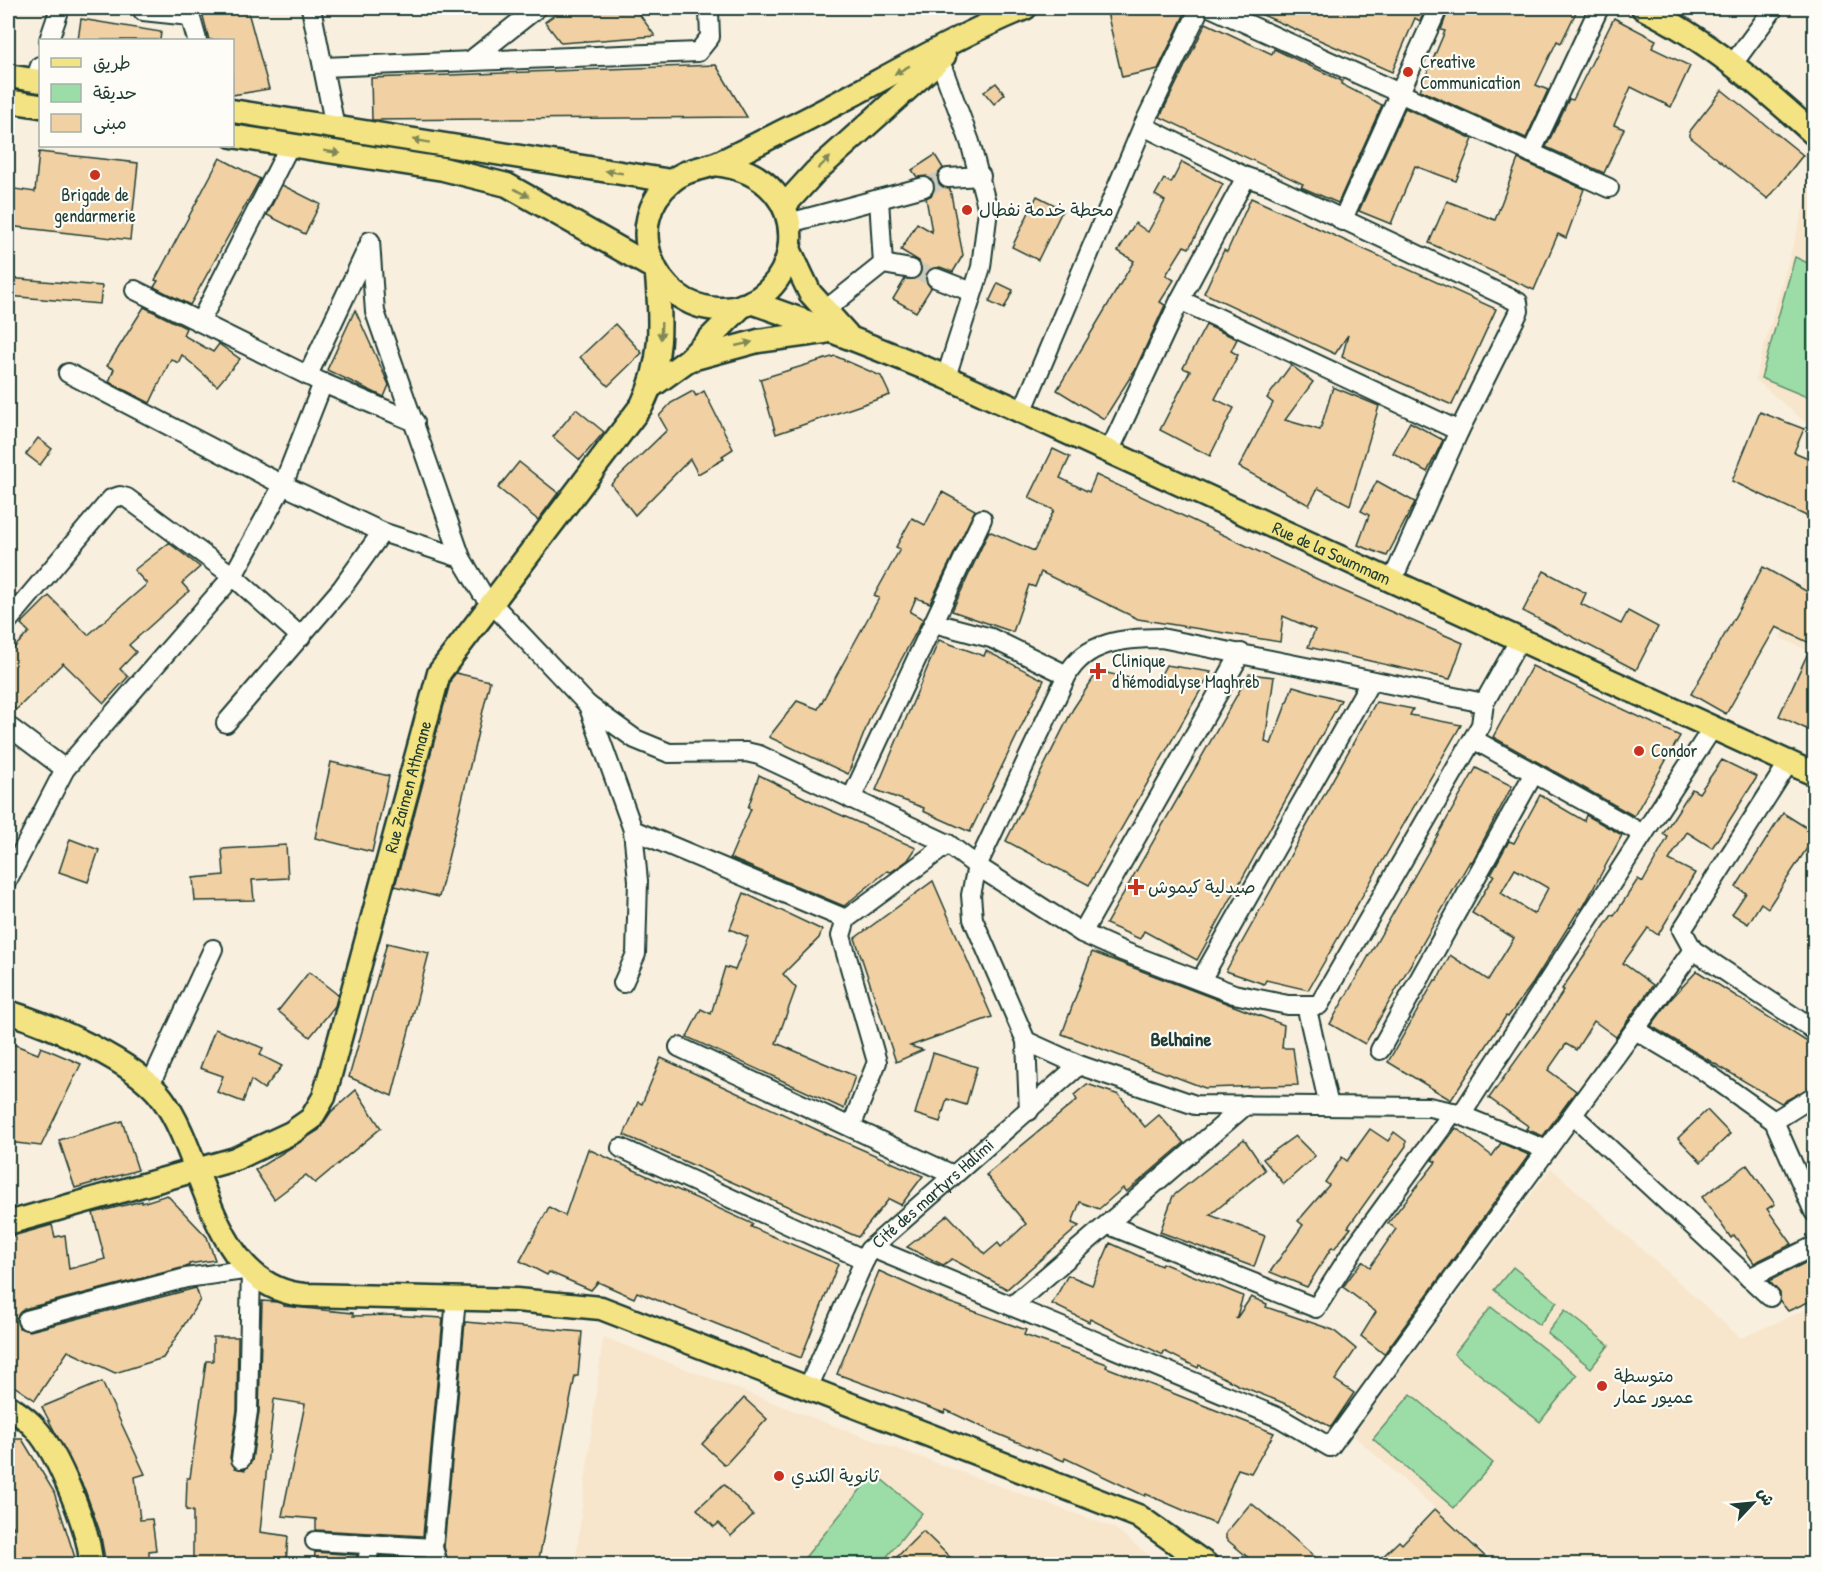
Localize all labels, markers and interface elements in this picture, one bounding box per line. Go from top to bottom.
legend [39,39,234,147]
place label: Creative Communication [1420,49,1521,95]
text: طريق [93,50,131,75]
one-way arrow [893,65,910,75]
marker: Creative Communication [1401,65,1415,79]
text: حديقة [93,80,137,105]
text: مبنى [93,110,127,135]
one-way arrow [412,136,431,145]
one-way arrow [322,147,341,156]
one-way arrow [816,157,831,170]
one-way arrow [604,167,623,176]
marker: Brigade de gendarmerie [88,168,102,182]
place label: Brigade de gendarmerie [54,182,136,228]
one-way arrow [513,188,530,198]
place label: محطة خدمة نفطال [979,197,1114,222]
marker: محطة خدمة نفطال [960,203,974,217]
one-way arrow [656,321,665,340]
one-way arrow [735,339,753,349]
street label: Rue de la Soummam [1269,515,1395,591]
place label: Clinique d'hémodialyse Maghreb [1112,648,1260,694]
marker: Clinique d'hémodialyse Maghreb [1089,662,1107,680]
street label: Rue Zaimen Athmane [378,718,438,855]
place label: Condor [1651,738,1698,763]
marker: Condor [1632,744,1646,758]
place label: صيدلية كيموش [1148,874,1256,899]
marker: صيدلية كيموش [1129,880,1143,894]
district label: Belhaine [1150,1025,1212,1052]
street label: Cité des martyrs Halimi [866,1133,999,1254]
place label: متوسطة عميور عمار [1613,1363,1694,1409]
marker: متوسطة عميور عمار [1595,1379,1609,1393]
place label: ثانوية الكندي [791,1463,879,1489]
marker: ثانوية الكندي [772,1469,786,1483]
north arrow [1723,1473,1783,1533]
text: ش [1753,1484,1780,1509]

